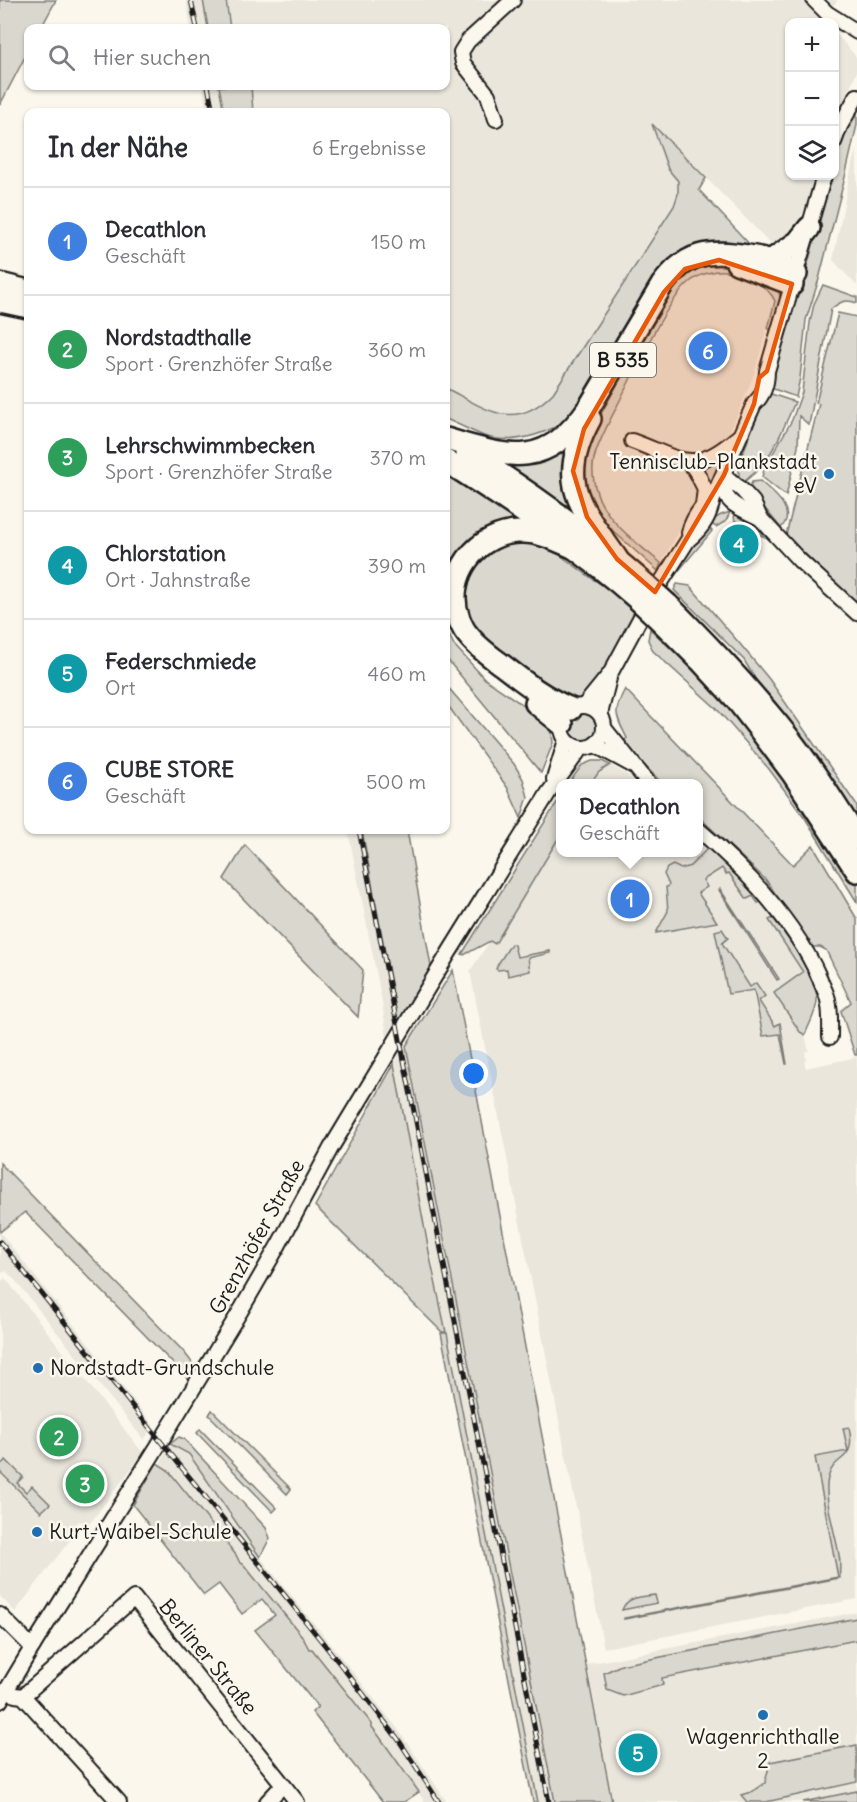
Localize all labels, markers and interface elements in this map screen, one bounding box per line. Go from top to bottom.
map controls [785,18,839,180]
button: + [785,18,839,72]
search box [24,24,450,90]
icon: search [45,41,78,74]
text: Hier suchen [93,43,211,71]
button: − [785,72,839,126]
button: layers [785,126,839,180]
text: In der Nähe [48,131,188,164]
text: 6 Ergebnisse [312,135,426,160]
text: Decathlon [105,215,206,243]
text: 1 [64,229,71,254]
text: 150 m [371,229,426,254]
text: Geschäft [105,243,186,268]
text: Nordstadthalle [105,323,251,351]
pin: 6 [688,328,728,374]
text: 2 [62,337,73,362]
text: 360 m [368,337,426,362]
road number: B 535 [590,343,656,377]
text: Sport · Grenzhöfer Straße [105,351,332,376]
text: Lehrschwimmbecken [105,431,315,459]
text: 3 [62,445,73,470]
text: 370 m [369,445,426,470]
place label: Tennisclub-Plankstadt eV [609,448,817,499]
text: Sport · Grenzhöfer Straße [105,459,332,484]
marker: Tennisclub-Plankstadt eV [822,467,836,481]
pin: 4 [720,522,758,566]
text: Chlorstation [105,539,226,567]
text: 4 [62,553,73,578]
text: 390 m [368,553,426,578]
text: Ort · Jahnstraße [105,567,251,592]
text: Federschmiede [105,647,256,675]
text: 5 [62,661,73,686]
text: 460 m [367,661,426,686]
text: Ort [105,675,135,700]
text: CUBE STORE [105,755,234,783]
text: 6 [62,769,73,794]
text: 500 m [366,769,426,794]
popup [556,779,703,857]
text: Geschäft [105,783,186,808]
text: Decathlon [579,792,680,820]
text: Geschäft [579,820,660,845]
pin: 1 [610,876,650,922]
your location [459,1059,488,1088]
street label: Grenzhöfer Straße [203,1155,310,1319]
place label: Nordstadt-Grundschule [50,1354,274,1381]
marker: Nordstadt-Grundschule [31,1361,45,1375]
pin: 2 [40,1414,78,1460]
pin: 3 [66,1462,104,1506]
place label: Kurt-Waibel-Schule [49,1518,231,1545]
marker: Kurt-Waibel-Schule [30,1525,44,1539]
street label: Berliner Straße [153,1593,263,1720]
marker: Wagenrichthalle 2 [756,1708,770,1722]
place label: Wagenrichthalle 2 [686,1723,840,1774]
pin: 5 [618,1730,658,1776]

